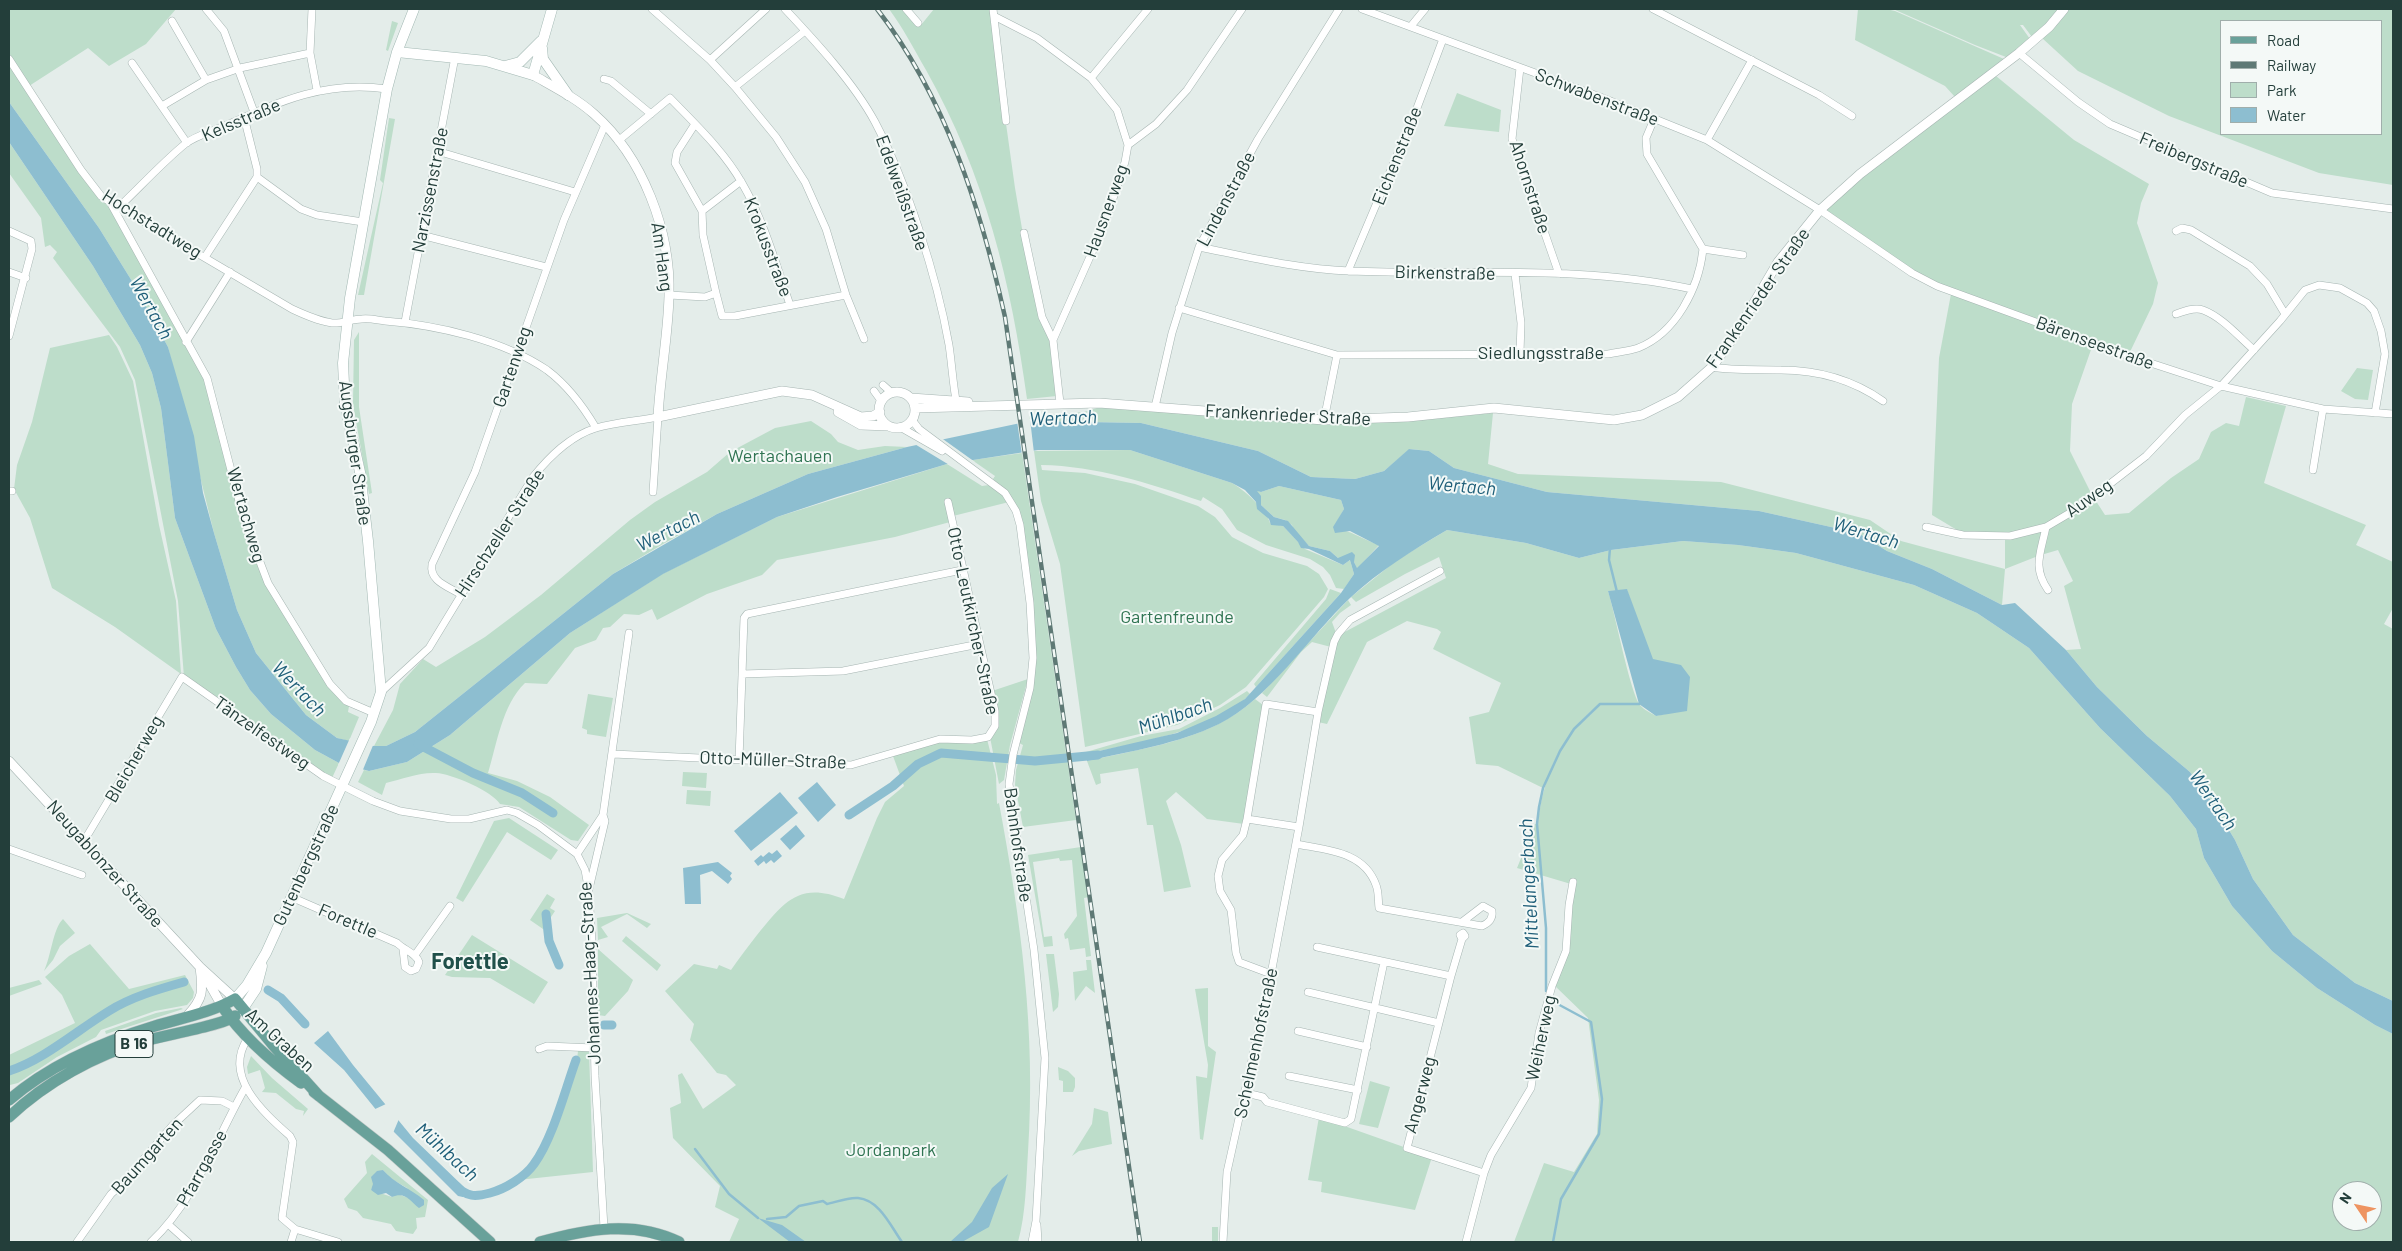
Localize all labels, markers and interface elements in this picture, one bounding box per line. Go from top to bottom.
legend [2220,20,2382,135]
text: Road [2267,31,2300,49]
text: Railway [2267,56,2316,74]
street label: Schwabenstraße [1532,63,1662,131]
text: Park [2267,81,2296,99]
street label: Kelsstraße [198,94,284,146]
street label: Eichenstraße [1367,104,1427,208]
text: Water [2267,106,2306,124]
street label: Narzissenstraße [407,125,453,255]
street label: Freibergstraße [2136,127,2252,193]
street label: Edelweißstraße [871,132,933,254]
street label: Ahornstraße [1505,137,1555,237]
street label: Lindenstraße [1192,148,1260,250]
street label: Hausnerweg [1079,162,1133,260]
street label: Hochstadtweg [98,185,206,263]
street label: Krokusstraße [739,194,797,300]
street label: Am Hang [646,221,678,293]
street label: Frankenrieder Straße [1702,224,1814,372]
street label: Birkenstraße [1394,261,1496,285]
water label: Wertach [124,273,178,343]
street label: Bärenseestraße [2033,312,2157,374]
street label: Gartenweg [488,324,536,410]
street label: Siedlungsstraße [1478,342,1604,364]
street label: Augsburger Straße [334,379,376,527]
street label: Frankenrieder Straße [1205,400,1371,430]
water label: Wertach [1029,405,1097,431]
park label: Wertachauen [728,445,832,467]
street label: Wertachweg [222,465,270,565]
street label: Hirschzeller Straße [450,465,550,601]
water label: Wertach [1427,472,1497,500]
street label: Auweg [2061,474,2117,522]
water label: Wertach [632,505,704,557]
water label: Wertach [1830,512,1902,554]
street label: Otto-Leutkircher-Straße [943,525,1003,717]
park label: Gartenfreunde [1120,606,1234,628]
water label: Wertach [267,657,331,721]
street label: Tänzelfestweg [210,692,314,774]
water label: Mühlbach [1135,693,1215,739]
street label: Bleicherweg [100,712,168,806]
street label: Otto-Müller-Straße [699,747,847,773]
water label: Wertach [2184,766,2242,834]
street label: Bahnhofstraße [999,786,1037,904]
street label: Neugablonzer Straße [42,796,168,932]
street label: Gutenbergstraße [268,801,344,929]
water label: Mittelangerbach [1514,818,1544,950]
street label: Johannes-Haag-Straße [574,881,606,1065]
street label: Forettle [315,899,381,943]
district label: Forettle [431,949,509,975]
street label: Schelmenhofstraße [1230,966,1282,1120]
street label: Weiherweg [1521,993,1561,1083]
street label: Am Graben [241,1003,319,1077]
road number: B 16 [115,1030,153,1058]
street label: Angerweg [1399,1054,1441,1136]
street label: Baumgarten [107,1113,187,1199]
water label: Mühlbach [411,1118,483,1186]
street label: Pfarrgasse [172,1126,232,1210]
park label: Jordanpark [846,1139,936,1161]
north arrow [2332,1181,2382,1231]
text: N [2335,1189,2355,1207]

